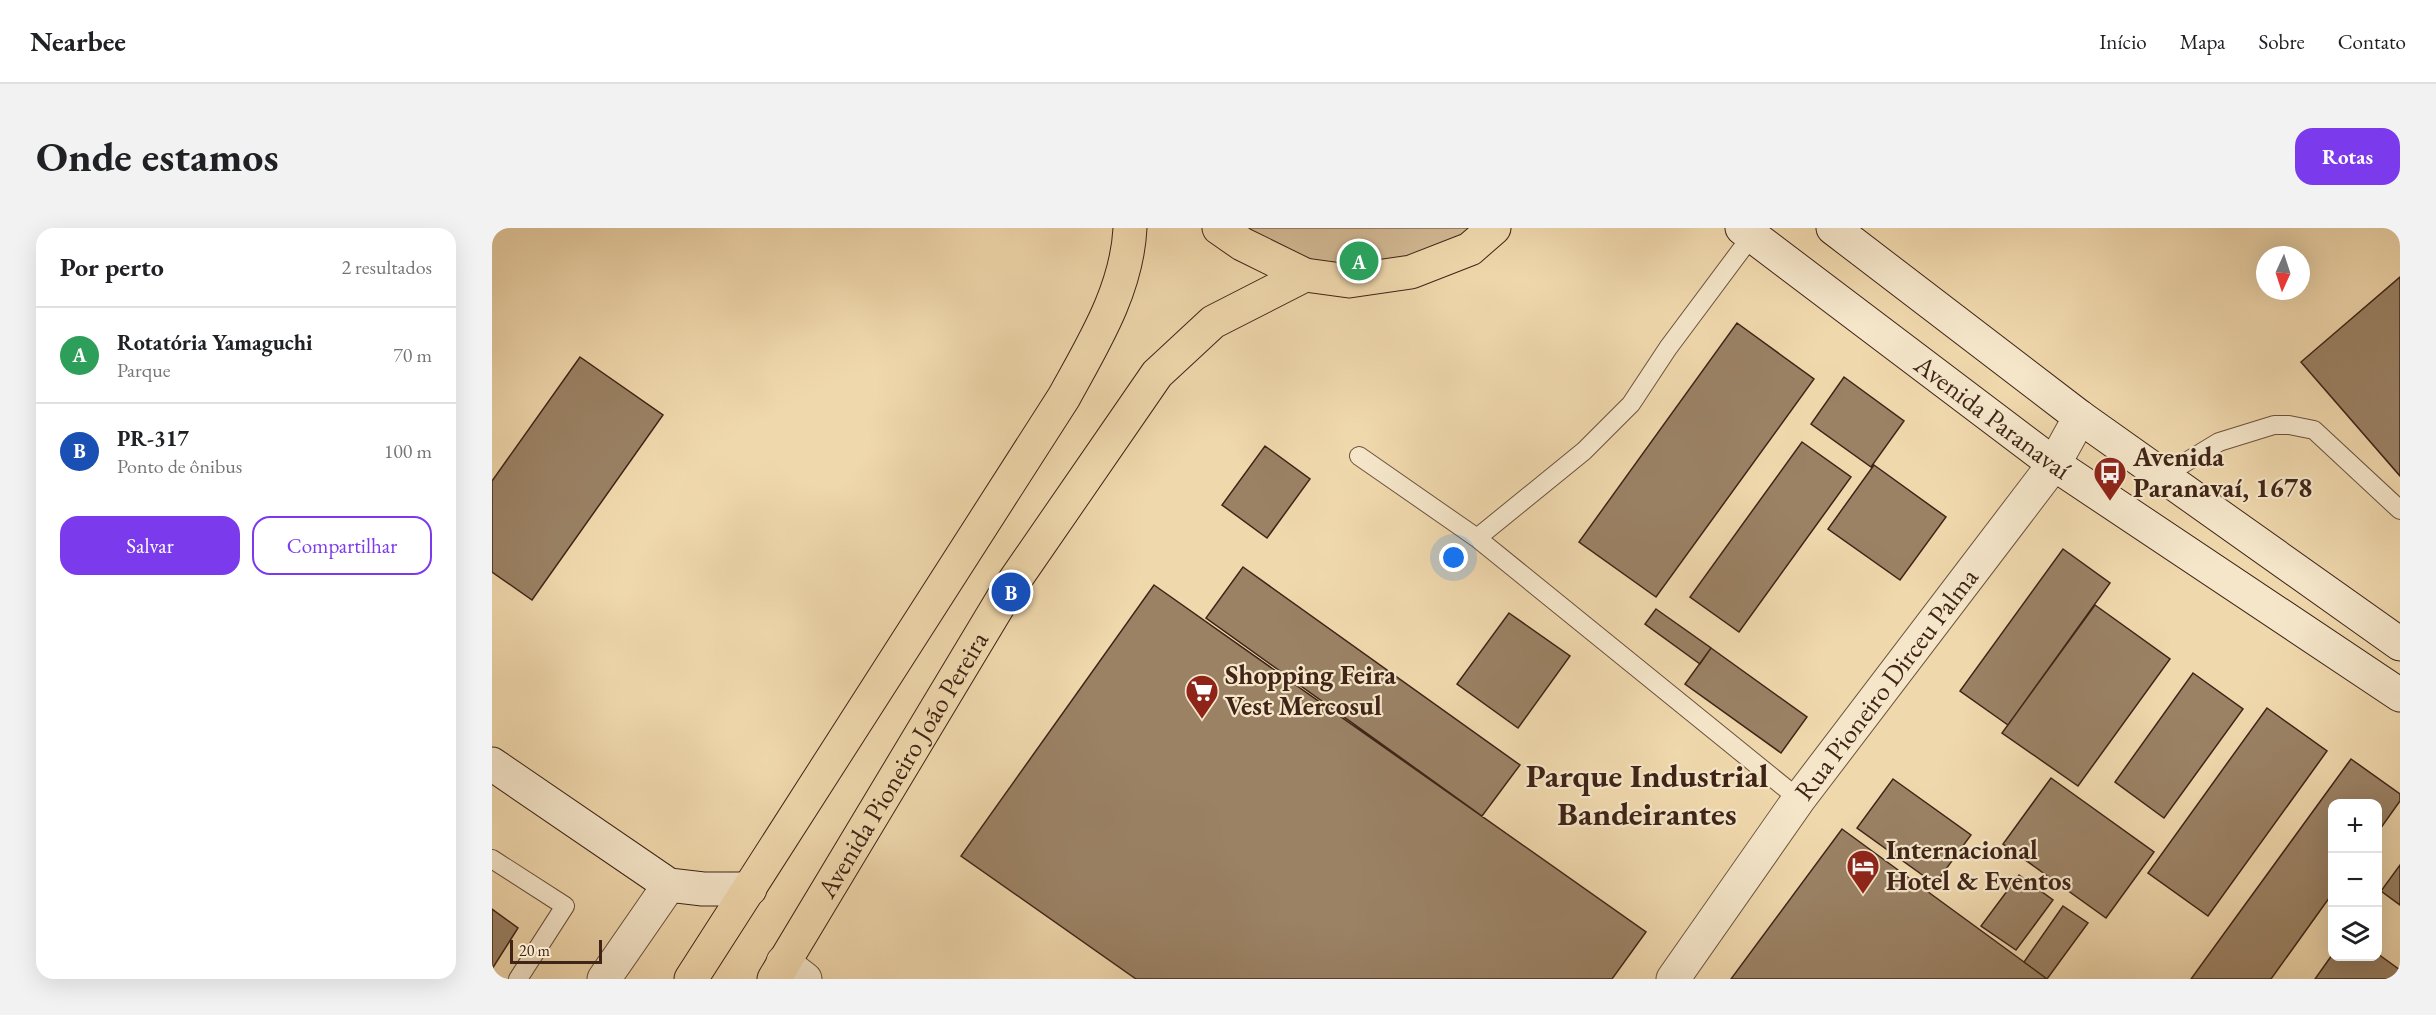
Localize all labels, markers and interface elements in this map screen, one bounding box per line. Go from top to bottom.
text: Nearbee [30,23,126,59]
text: Início [2099,28,2147,55]
text: Mapa [2180,28,2225,55]
text: Sobre [2258,28,2305,55]
text: Contato [2338,28,2406,55]
button: Rotas [2295,128,2400,185]
text: Onde estamos [36,129,279,184]
pin: A [1340,238,1378,284]
north arrow [2256,246,2310,300]
text: Por perto [60,250,164,284]
text: 2 resultados [341,254,432,280]
text: Rotatória Yamaguchi [117,328,313,357]
text: A [72,342,87,368]
text: 70 m [393,342,432,368]
street label: Avenida Paranavaí [1907,346,2078,487]
text: Parque [117,357,170,383]
text: PR-317 [117,424,189,453]
text: B [73,438,86,464]
text: 100 m [384,438,432,464]
place label: Avenida Paranavaí, 1678 [2132,439,2312,505]
text: Ponto de ônibus [117,453,242,479]
bus stop icon: Avenida Paranavaí, 1678 [2092,455,2128,502]
button: Salvar [60,516,240,575]
button: Compartilhar [252,516,432,575]
your location [1439,543,1468,572]
street label: Rua Pioneiro Dirceu Palma [1786,560,1986,807]
pin: B [992,570,1030,614]
street label: Avenida Pioneiro João Pereira [808,625,996,905]
place label: Shopping Feira Vest Mercosul [1225,657,1396,723]
supermarket icon: Shopping Feira Vest Mercosul [1184,673,1220,720]
district label: Parque Industrial Bandeirantes [1526,754,1768,835]
map controls [2328,799,2382,961]
button: + [2328,799,2382,853]
place label: Internacional Hotel & Eventos [1886,832,2071,898]
hotel icon: Internacional Hotel & Eventos [1845,848,1881,895]
button: − [2328,853,2382,907]
button: layers [2328,907,2382,961]
scale bar [510,937,602,964]
text: 20 m [519,940,550,961]

